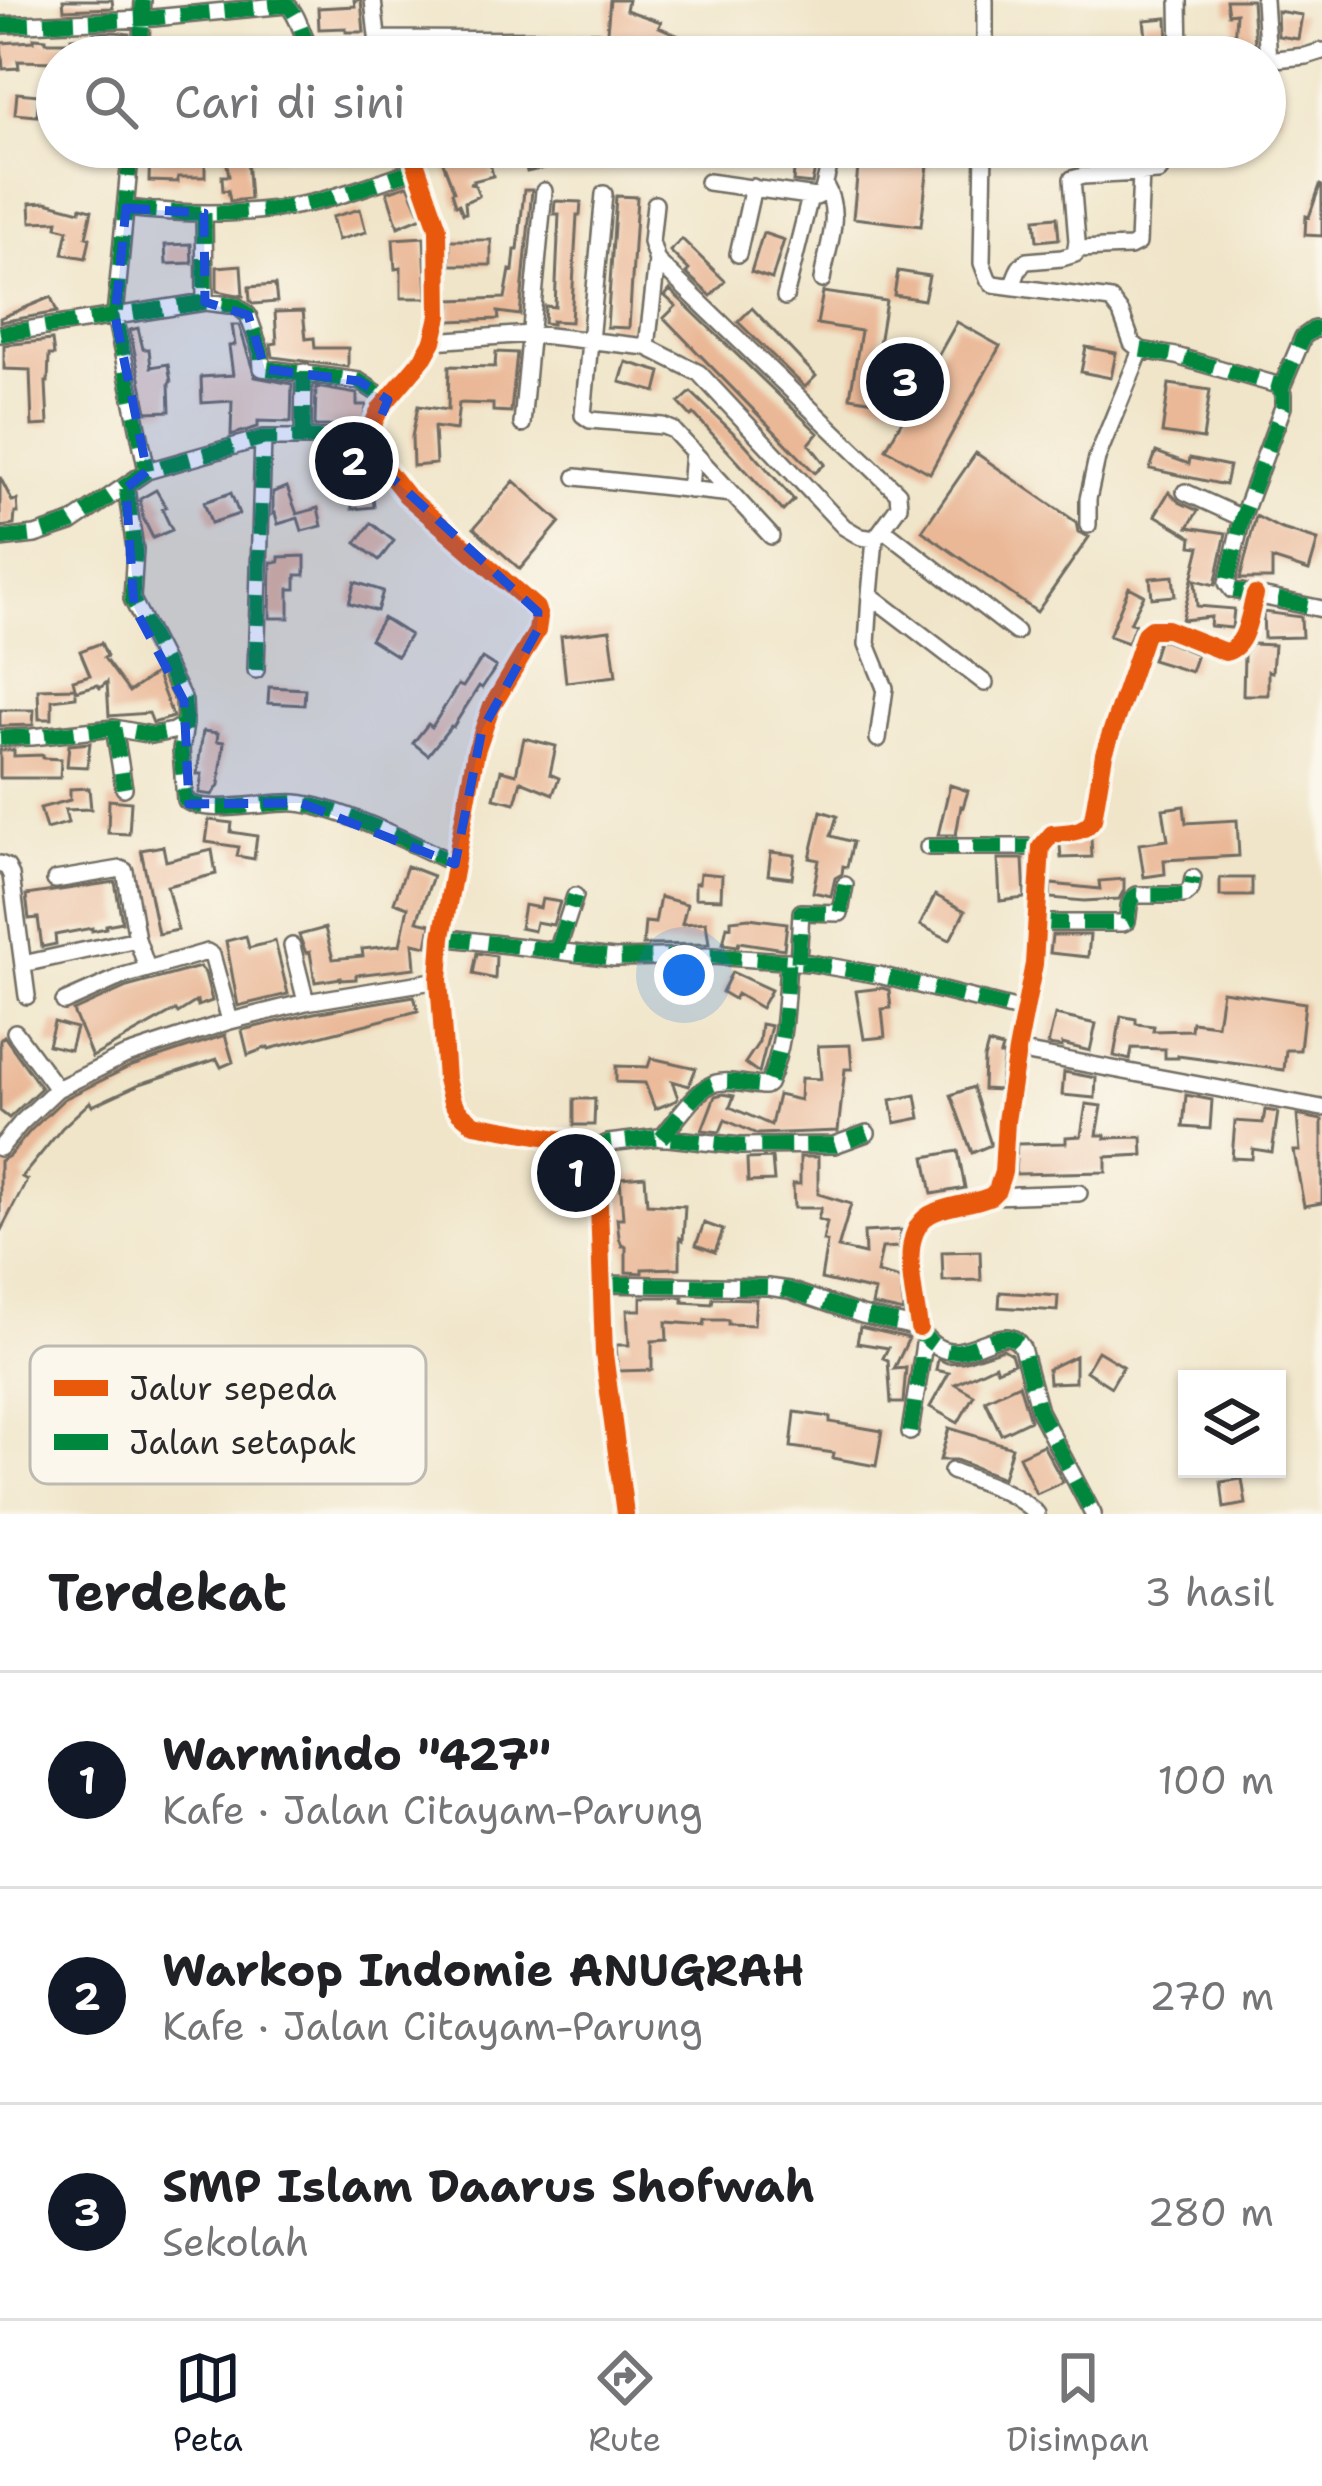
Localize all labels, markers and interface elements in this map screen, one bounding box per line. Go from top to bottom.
search box [36,36,1286,168]
icon: search [78,69,144,135]
text: Cari di sini [174,72,406,132]
pin: 3 [866,337,944,427]
pin: 2 [315,416,393,506]
your location [654,945,714,1005]
pin: 1 [537,1128,615,1218]
legend [30,1346,426,1484]
text: Jalur sepeda [129,1366,337,1411]
map controls [1178,1370,1286,1478]
button: layers [1178,1370,1286,1478]
text: Jalan setapak [129,1420,357,1465]
text: Terdekat [48,1558,287,1626]
text: 3 hasil [1144,1566,1274,1618]
text: Warmindo "427" [162,1724,551,1784]
text: 1 [78,1754,96,1806]
text: 100 m [1158,1754,1274,1806]
text: Kafe · Jalan Citayam-Parung [162,1784,703,1836]
text: Warkop Indomie ANUGRAH [162,1940,804,2000]
text: 2 [73,1970,101,2022]
text: 270 m [1149,1970,1274,2022]
text: Kafe · Jalan Citayam-Parung [162,2000,703,2052]
text: SMP Islam Daarus Shofwah [162,2156,815,2216]
text: 3 [73,2186,101,2238]
text: 280 m [1147,2186,1274,2238]
text: Sekolah [162,2216,309,2268]
tab: Peta [173,2345,243,2462]
tab: Rute [588,2345,661,2462]
tab: Disimpan [1007,2345,1149,2462]

